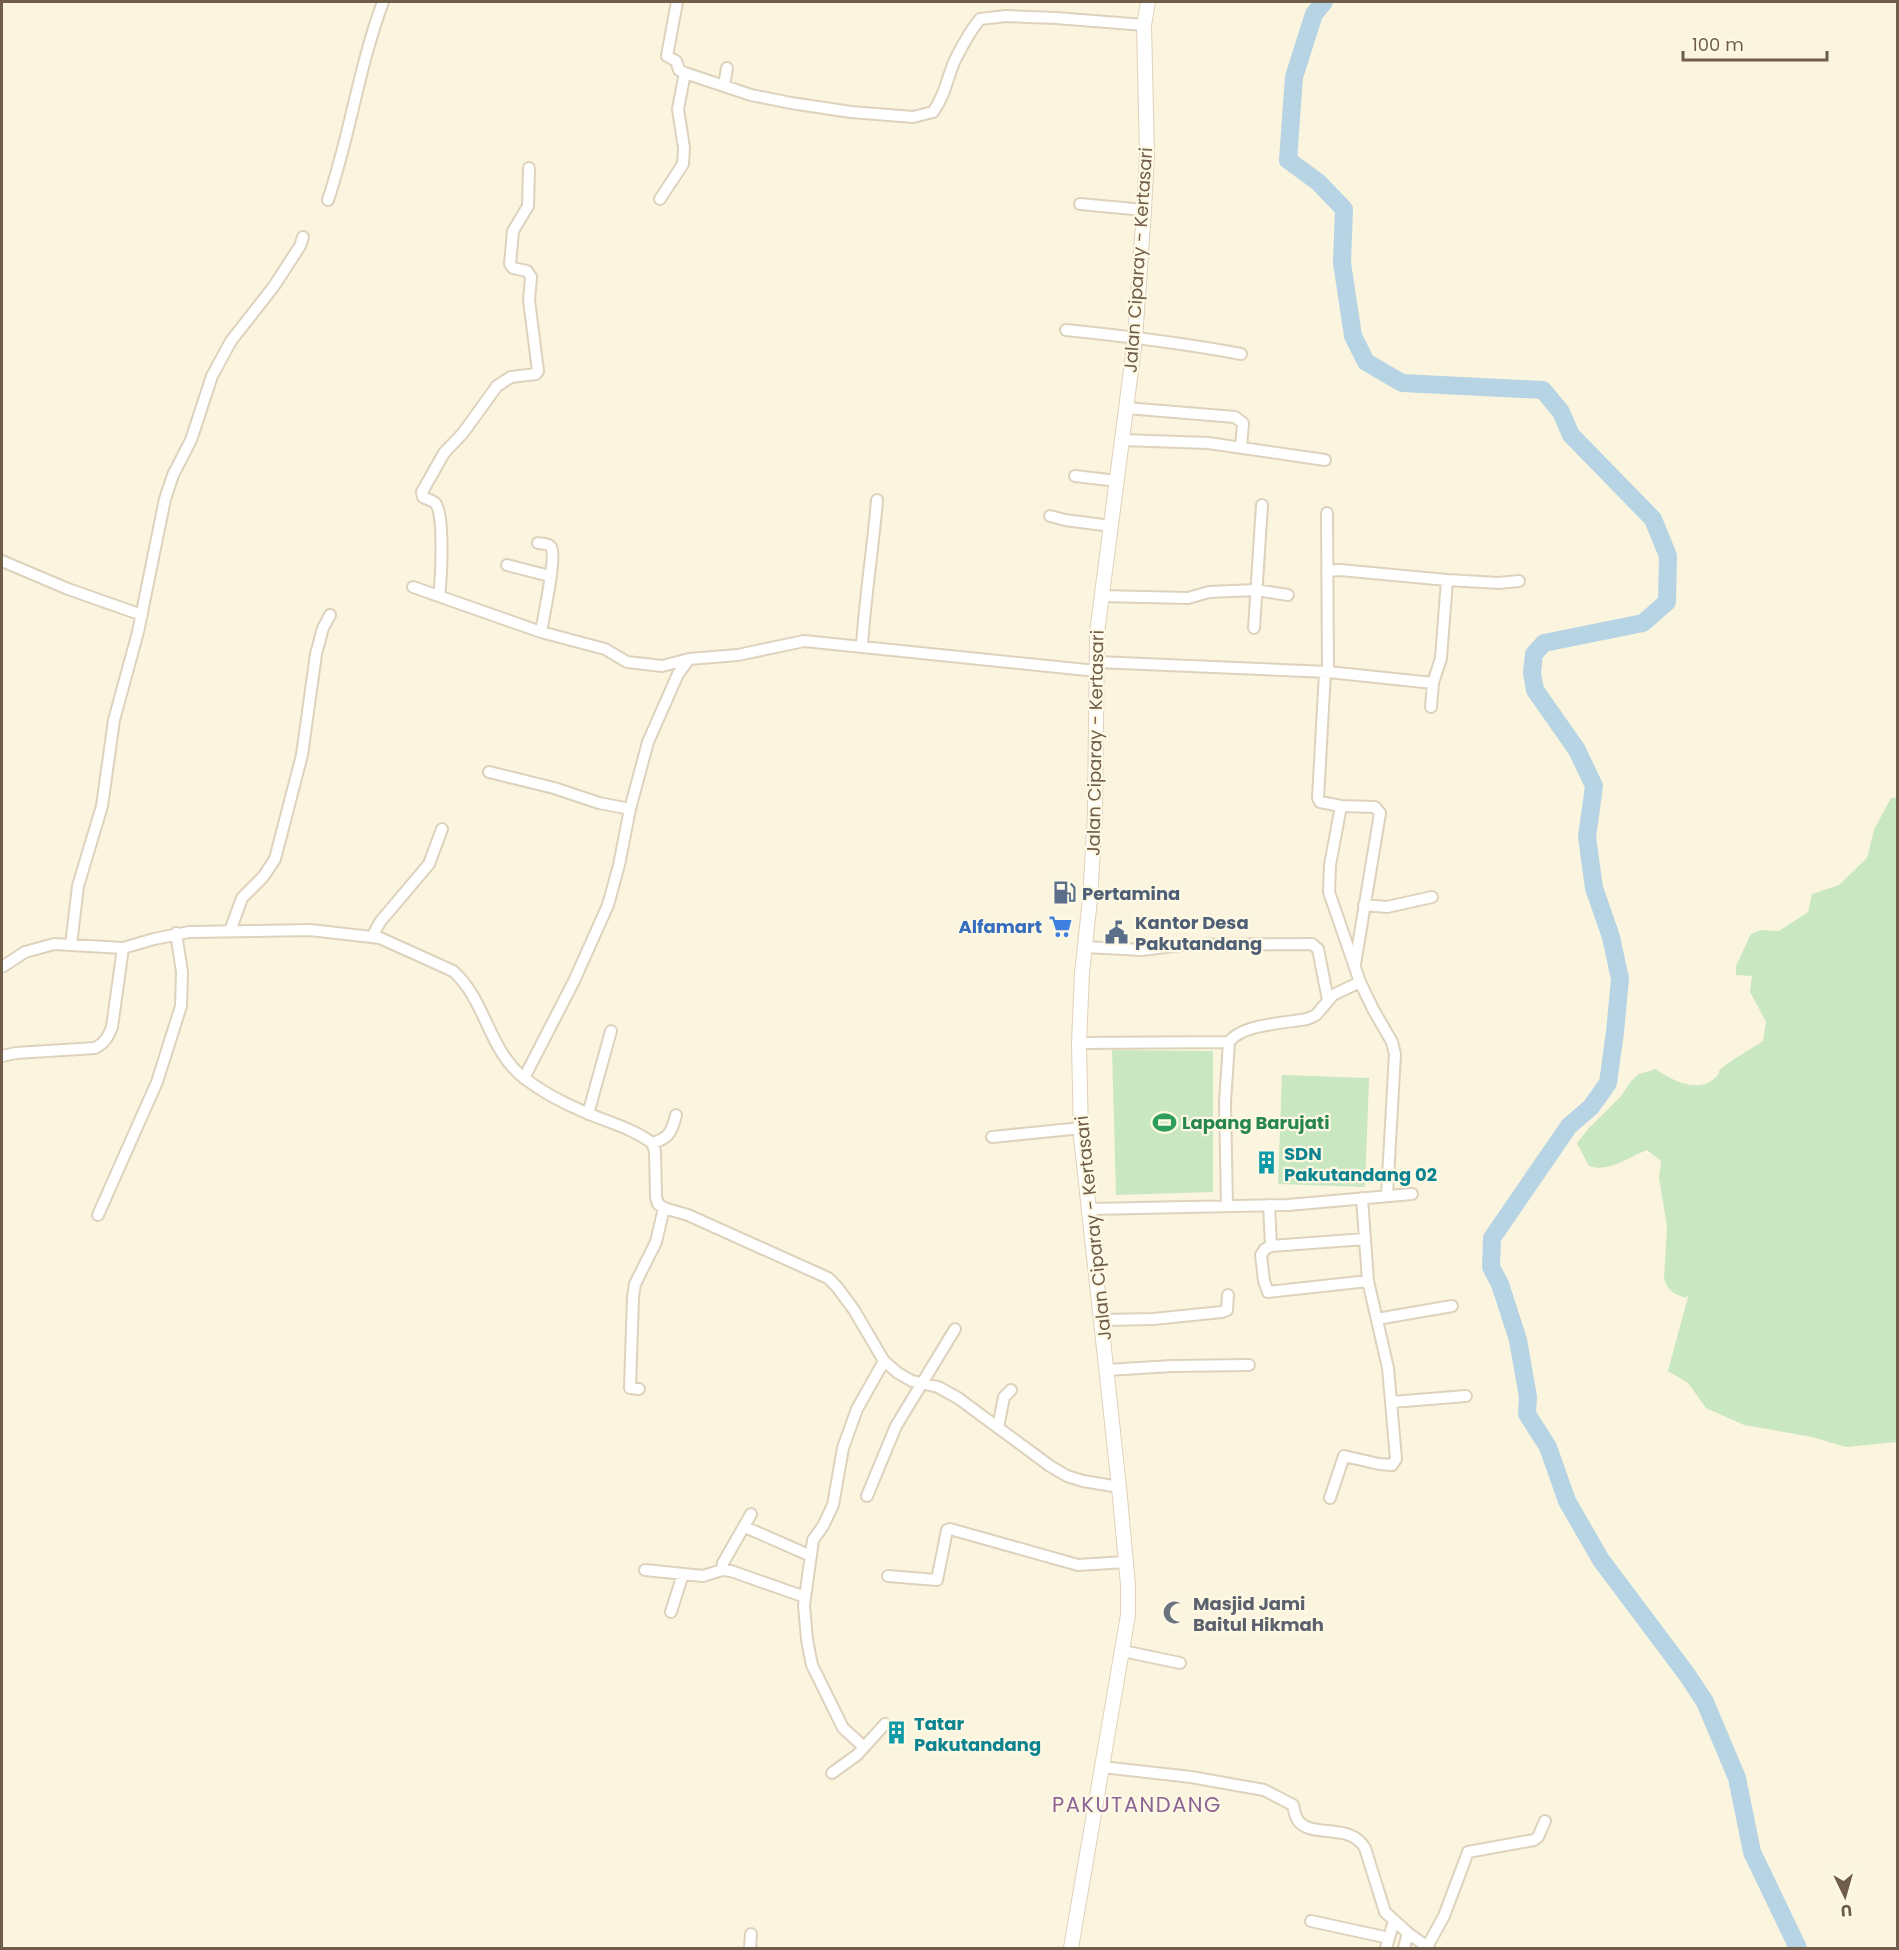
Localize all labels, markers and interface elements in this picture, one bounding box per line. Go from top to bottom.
scale bar [1683,24,1827,62]
text: 100 m [1692,32,1744,57]
street label: Jalan Ciparay - Kertasari [1118,146,1158,374]
street label: Jalan Ciparay - Kertasari [1081,630,1109,856]
fuel station icon: Pertamina [1051,880,1077,906]
place label: Pertamina [1082,881,1180,906]
place label: Kantor Desa Pakutandang [1135,910,1262,956]
supermarket icon: Alfamart [1047,913,1073,939]
place label: Alfamart [958,914,1042,939]
public building icon: Kantor Desa Pakutandang [1104,919,1130,945]
sports icon: Lapang Barujati [1151,1109,1177,1135]
place label: Lapang Barujati [1182,1110,1329,1135]
street label: Jalan Ciparay - Kertasari [1069,1114,1117,1342]
place label: SDN Pakutandang 02 [1284,1141,1437,1187]
building icon: SDN Pakutandang 02 [1253,1150,1279,1176]
place label: Masjid Jami Baitul Hikmah [1193,1591,1324,1637]
mosque icon: Masjid Jami Baitul Hikmah [1162,1600,1188,1626]
place label: Tatar Pakutandang [914,1711,1041,1757]
building icon: Tatar Pakutandang [883,1720,909,1746]
district label: PAKUTANDANG [1052,1790,1222,1819]
north arrow [1815,1866,1875,1926]
text: U [1840,1898,1853,1922]

